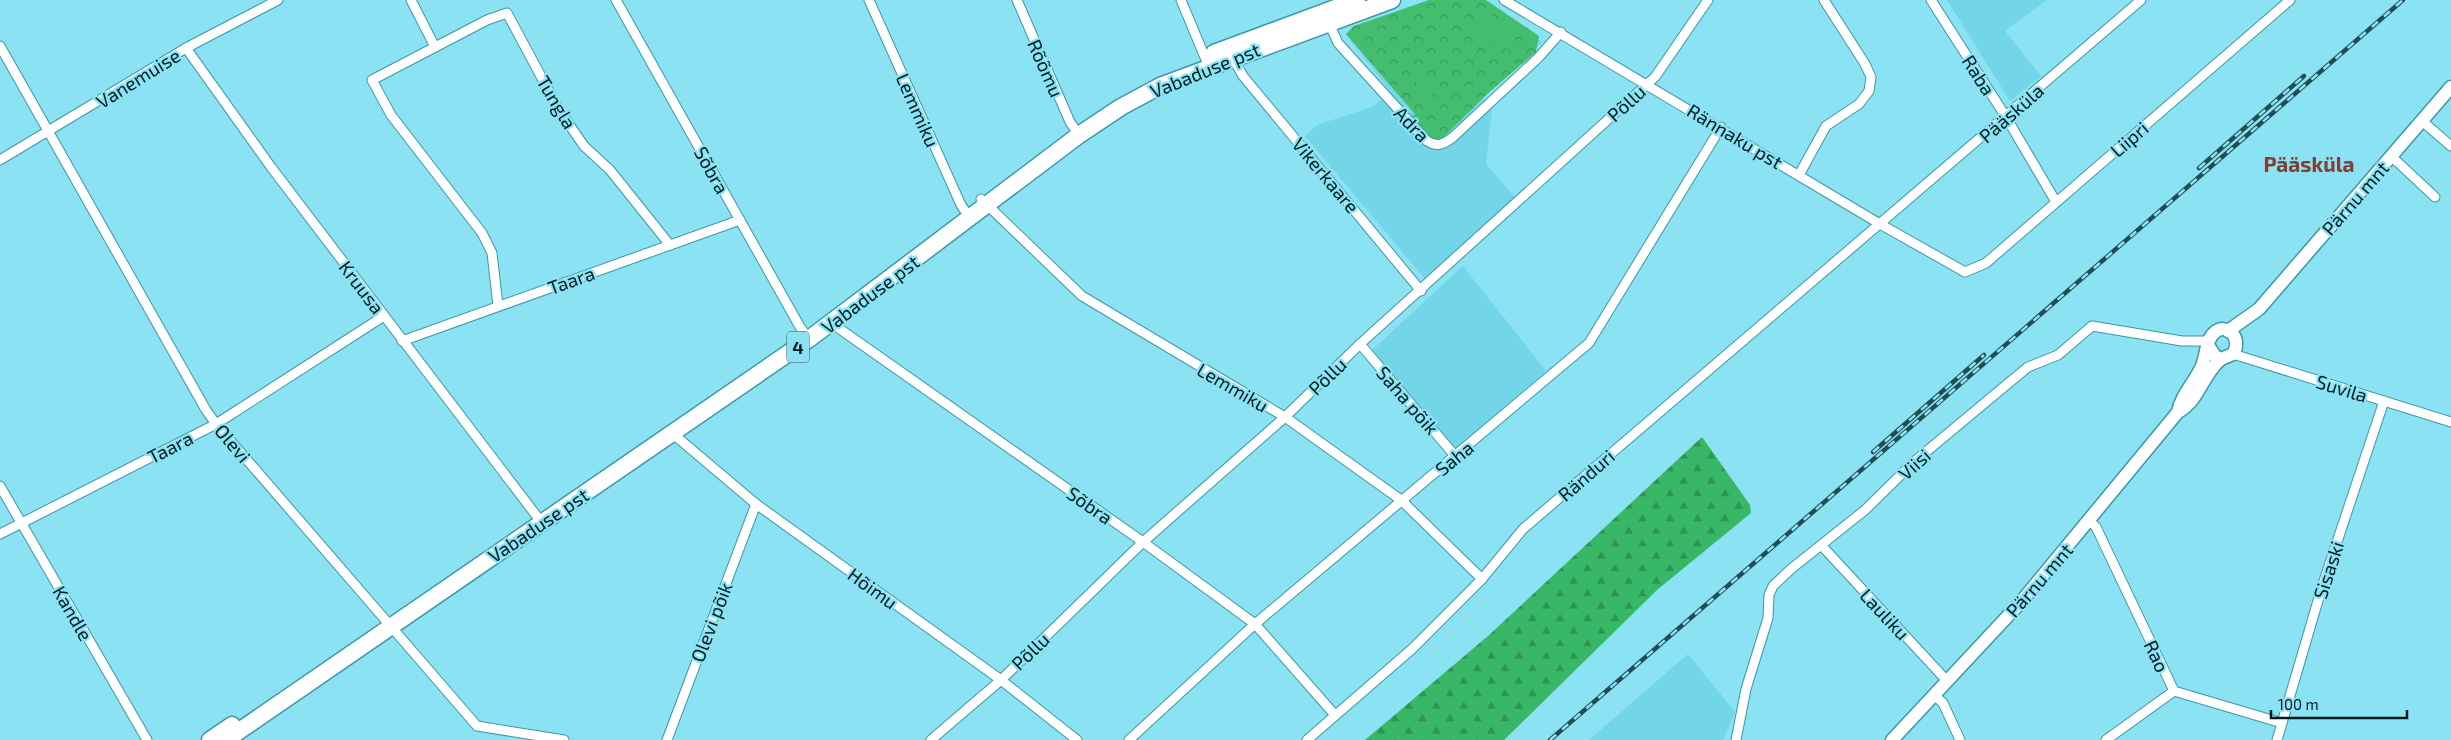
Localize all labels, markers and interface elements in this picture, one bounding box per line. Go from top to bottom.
street label: Rõõmu [1023,36,1069,100]
street label: Vabaduse pst [1147,38,1263,102]
street label: Vanemuise [92,43,184,113]
street label: Raba [1958,51,2000,99]
street label: Lemmiku [892,69,944,151]
street label: Tungla [532,71,582,133]
street label: Pääsküla [1974,79,2048,147]
street label: Põllu [1602,80,1650,126]
street label: Rännaku pst [1683,98,1787,174]
street label: Adra [1390,101,1434,147]
street label: Liipri [2105,116,2153,162]
street label: Vikerkaare [1288,133,1364,217]
street label: Sõbra [690,142,734,198]
district label: Pääsküla [2263,151,2355,176]
street label: Pärnu mnt [2317,156,2393,240]
street label: Vabaduse pst [817,250,923,338]
street label: Kruusa [335,256,389,318]
street label: Taara [544,261,598,299]
road number: 4 [787,332,809,362]
street label: Põllu [1303,352,1351,400]
street label: Lemmiku [1193,357,1273,417]
street label: Saha põik [1372,361,1444,439]
street label: Suvila [2314,369,2370,407]
street label: Olevi [210,419,256,467]
street label: Taara [143,426,197,468]
street label: Saha [1430,436,1478,480]
street label: Ränduri [1553,444,1619,506]
street label: Viisi [1893,444,1935,484]
street label: Sõbra [1063,481,1117,529]
street label: Vabaduse pst [483,483,593,567]
street label: Pärnu mnt [2001,538,2077,622]
street label: Sisaski [2308,538,2348,602]
street label: Hõimu [844,562,902,614]
street label: Olevi põik [685,579,737,665]
street label: Kandle [48,582,98,644]
street label: Lauliku [1855,584,1915,644]
street label: Põllu [1006,627,1054,675]
street label: Rao [2140,636,2174,676]
scale bar [2271,688,2407,720]
text: 100 m [2278,695,2319,713]

